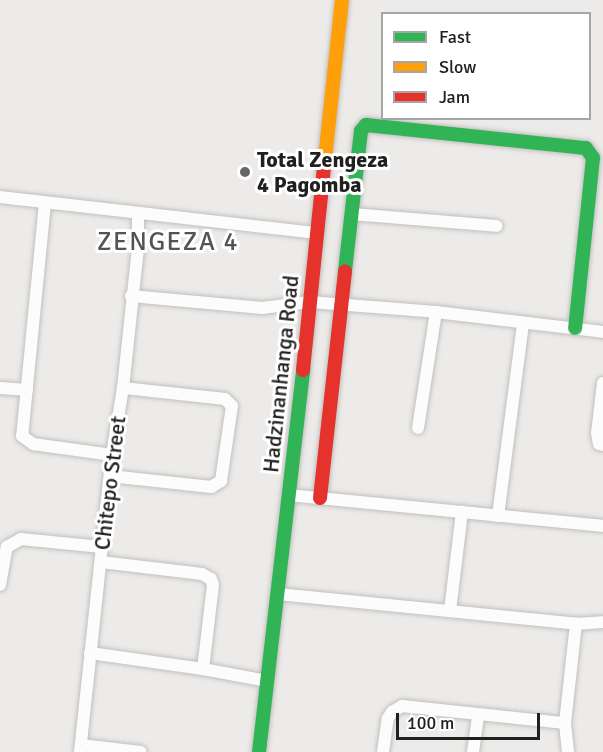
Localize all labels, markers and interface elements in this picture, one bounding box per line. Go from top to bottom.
legend [381,12,591,120]
text: Fast [439,26,471,48]
text: Slow [439,56,476,78]
text: Jam [439,86,470,108]
place label: Total Zengeza 4 Pagomba [257,146,388,198]
marker: Total Zengeza 4 Pagomba [238,165,252,179]
district label: ZENGEZA 4 [97,227,239,259]
street label: Hadzinanhanga Road [258,274,304,474]
street label: Chitepo Street [89,414,131,552]
scale bar [399,701,543,739]
text: 100 m [407,712,454,734]

